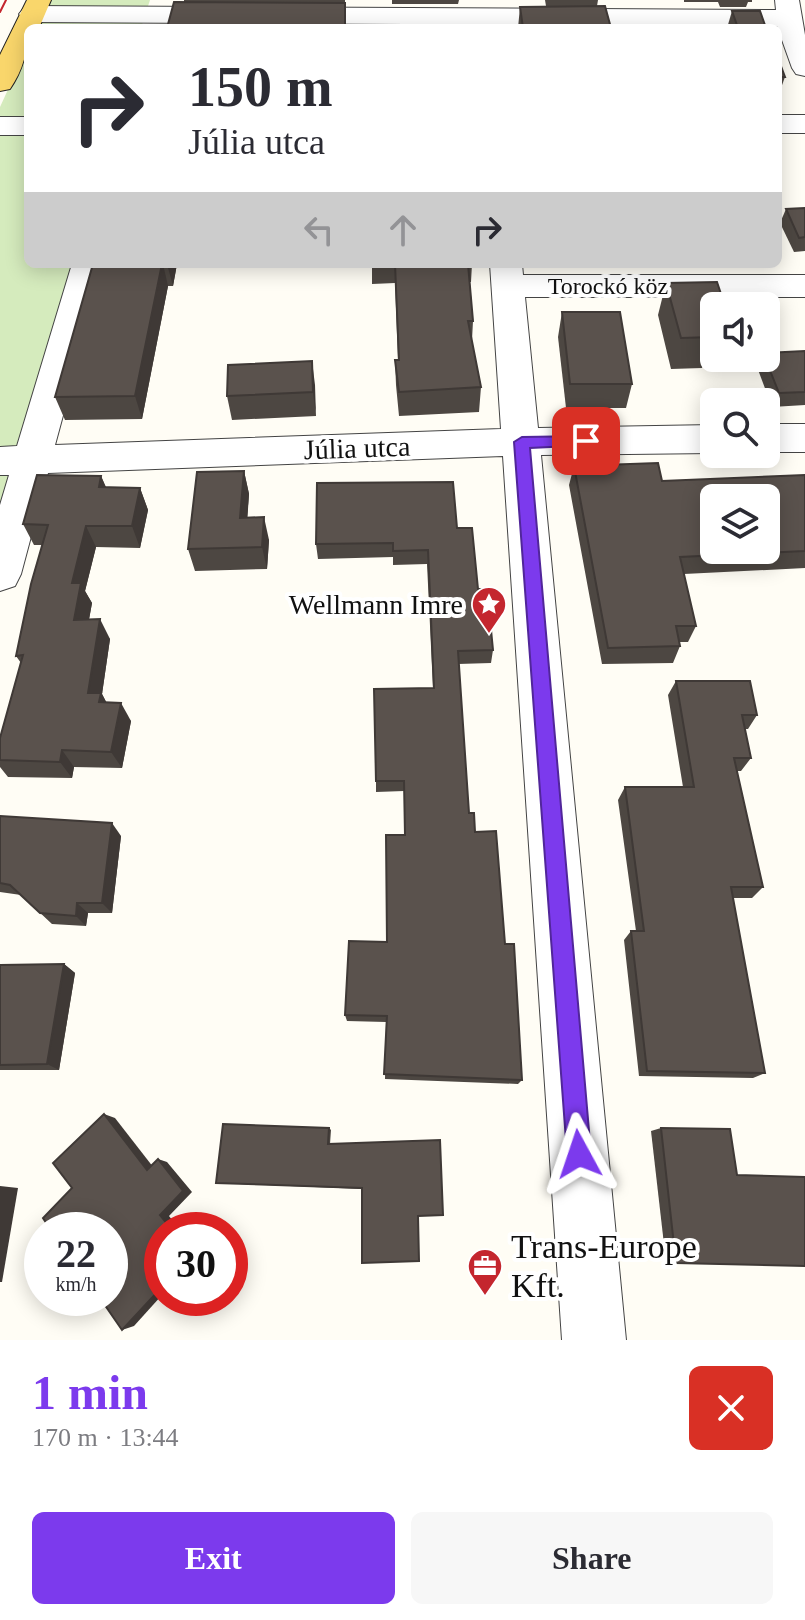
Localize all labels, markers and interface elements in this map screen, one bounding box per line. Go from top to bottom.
icon: right [56,56,160,160]
text: 150 m [188,56,333,118]
text: Júlia utca [188,122,325,162]
icon: left [297,208,341,252]
icon: ahead [381,208,425,252]
icon: right [465,208,509,252]
street label: Torockó köz [548,273,668,299]
map controls [700,292,780,564]
button: sound [700,292,780,372]
button: search [700,388,780,468]
pin [552,407,620,475]
icon: arrive [564,419,608,463]
street label: Júlia utca [303,431,411,465]
button: layers [700,484,780,564]
place icon: Wellmann Imre [470,585,508,635]
place label: Wellmann Imre [289,589,463,620]
position arrow [537,1112,621,1196]
speed limit sign: 30 [144,1212,248,1316]
place label: Trans-Europe Kft. [511,1228,697,1304]
text: 22 [56,1231,96,1276]
office icon: Trans-Europe Kft. [466,1247,504,1297]
text: km/h [55,1273,97,1295]
text: 1 min [32,1366,148,1419]
button: close [689,1366,773,1450]
text: 170 m · 13:44 [32,1423,179,1452]
button: Exit [32,1512,395,1604]
button: Share [411,1512,773,1604]

